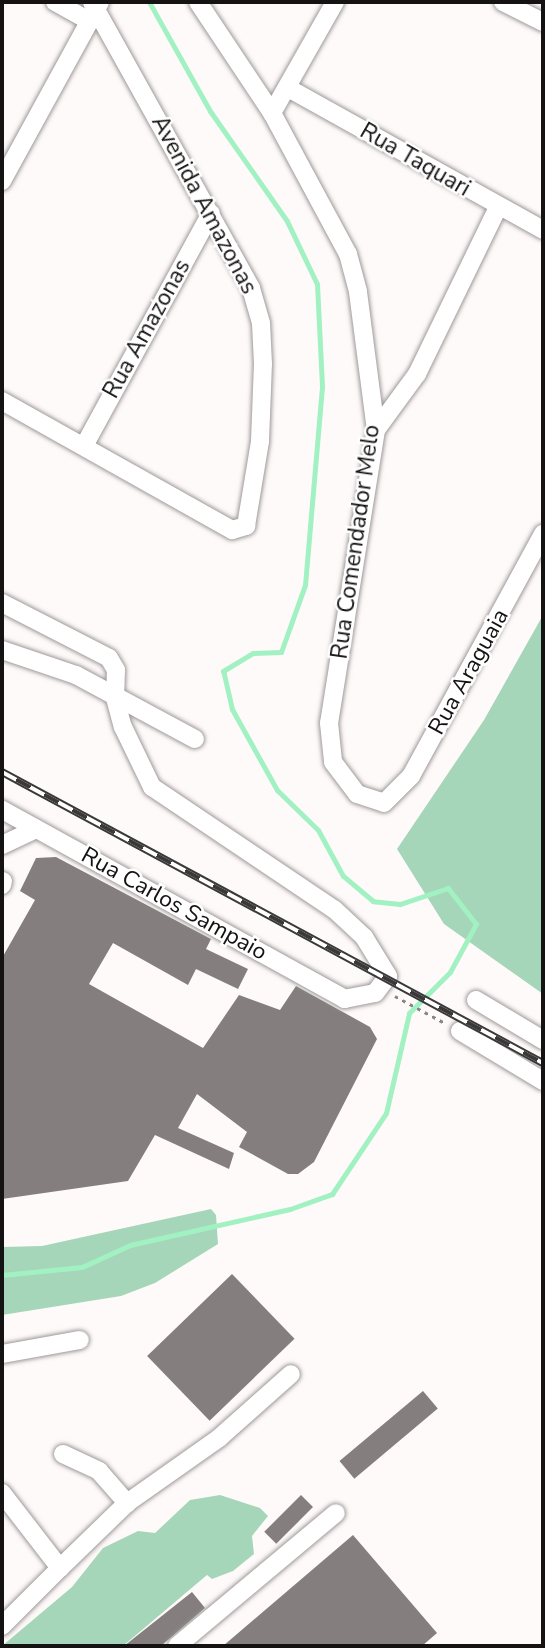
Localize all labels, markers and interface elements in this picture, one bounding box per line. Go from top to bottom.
street label: Avenida Amazonas [145,111,263,299]
street label: Rua Taquari [355,117,475,203]
street label: Rua Amazonas [97,255,197,403]
street label: Rua Comendador Melo [326,423,386,661]
street label: Rua Araguaia [423,604,515,740]
street label: Rua Carlos Sampaio [76,841,272,967]

